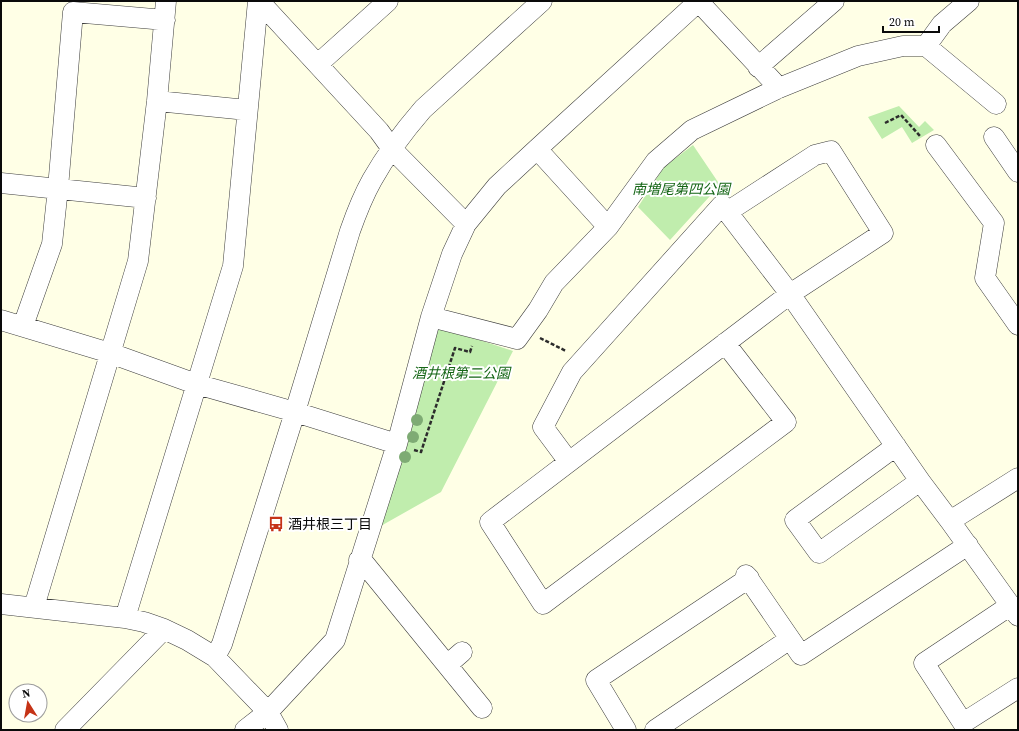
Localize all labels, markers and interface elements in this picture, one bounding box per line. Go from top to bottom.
scale bar [883,8,939,34]
text: 20 m [889,14,915,30]
park label: 南増尾第四公園 [632,179,732,199]
park label: 酒井根第二公園 [412,363,512,383]
place label: 酒井根三丁目 [288,514,372,534]
bus stop icon: 酒井根三丁目 [267,515,285,533]
north arrow [8,683,48,723]
text: N [21,686,32,702]

